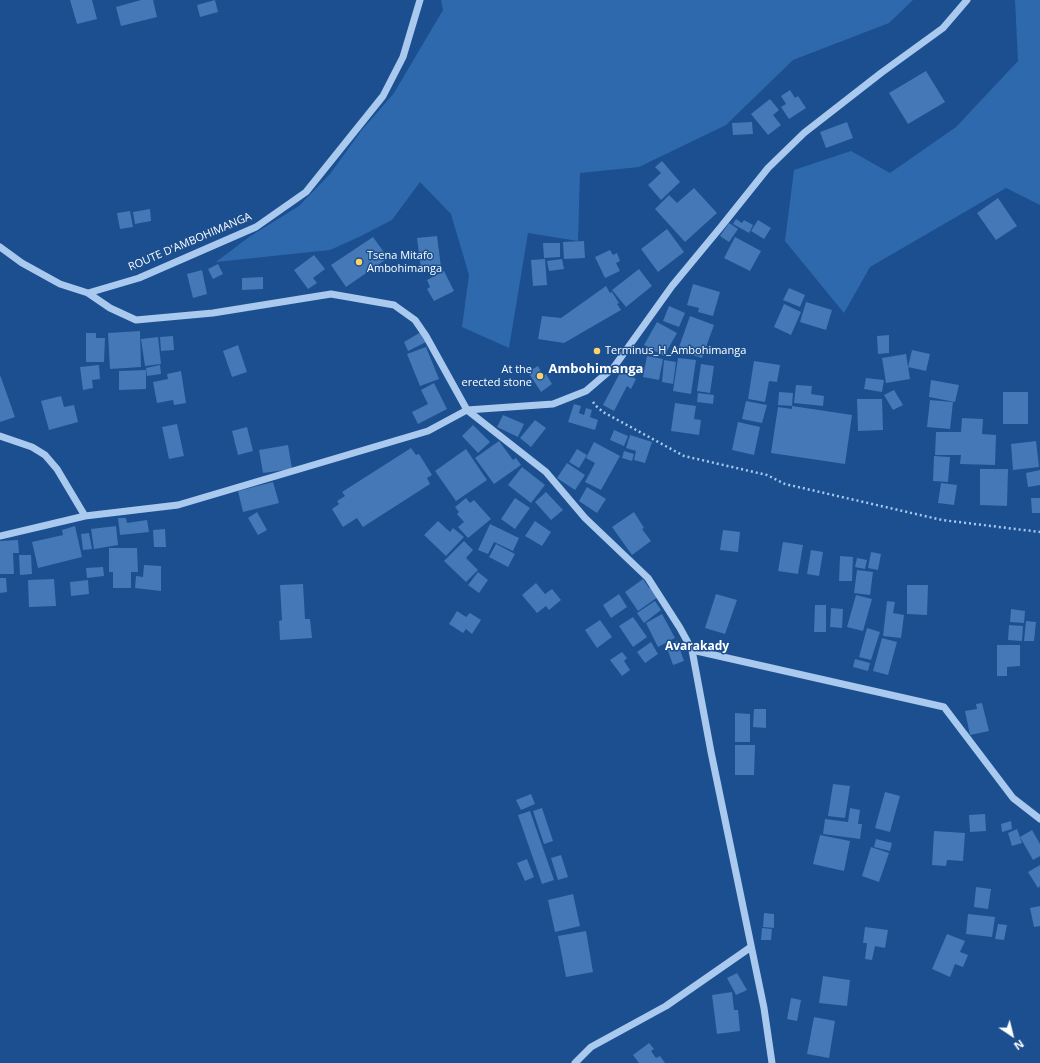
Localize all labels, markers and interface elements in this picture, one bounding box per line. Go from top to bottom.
street label: ROUTE D'AMBOHIMANGA [126,210,254,274]
place label: Tsena Mitafo Ambohimanga [367,249,442,275]
marker: Tsena Mitafo Ambohimanga [354,257,364,267]
place label: Terminus_H_Ambohimanga [605,344,746,358]
marker: Terminus_H_Ambohimanga [592,346,602,356]
district label: Ambohimanga [549,361,643,377]
place label: At the erected stone [461,363,532,389]
marker: At the erected stone [535,371,545,381]
district label: Avarakady [665,640,729,654]
north arrow [992,1015,1032,1055]
text: N [1011,1037,1027,1054]

